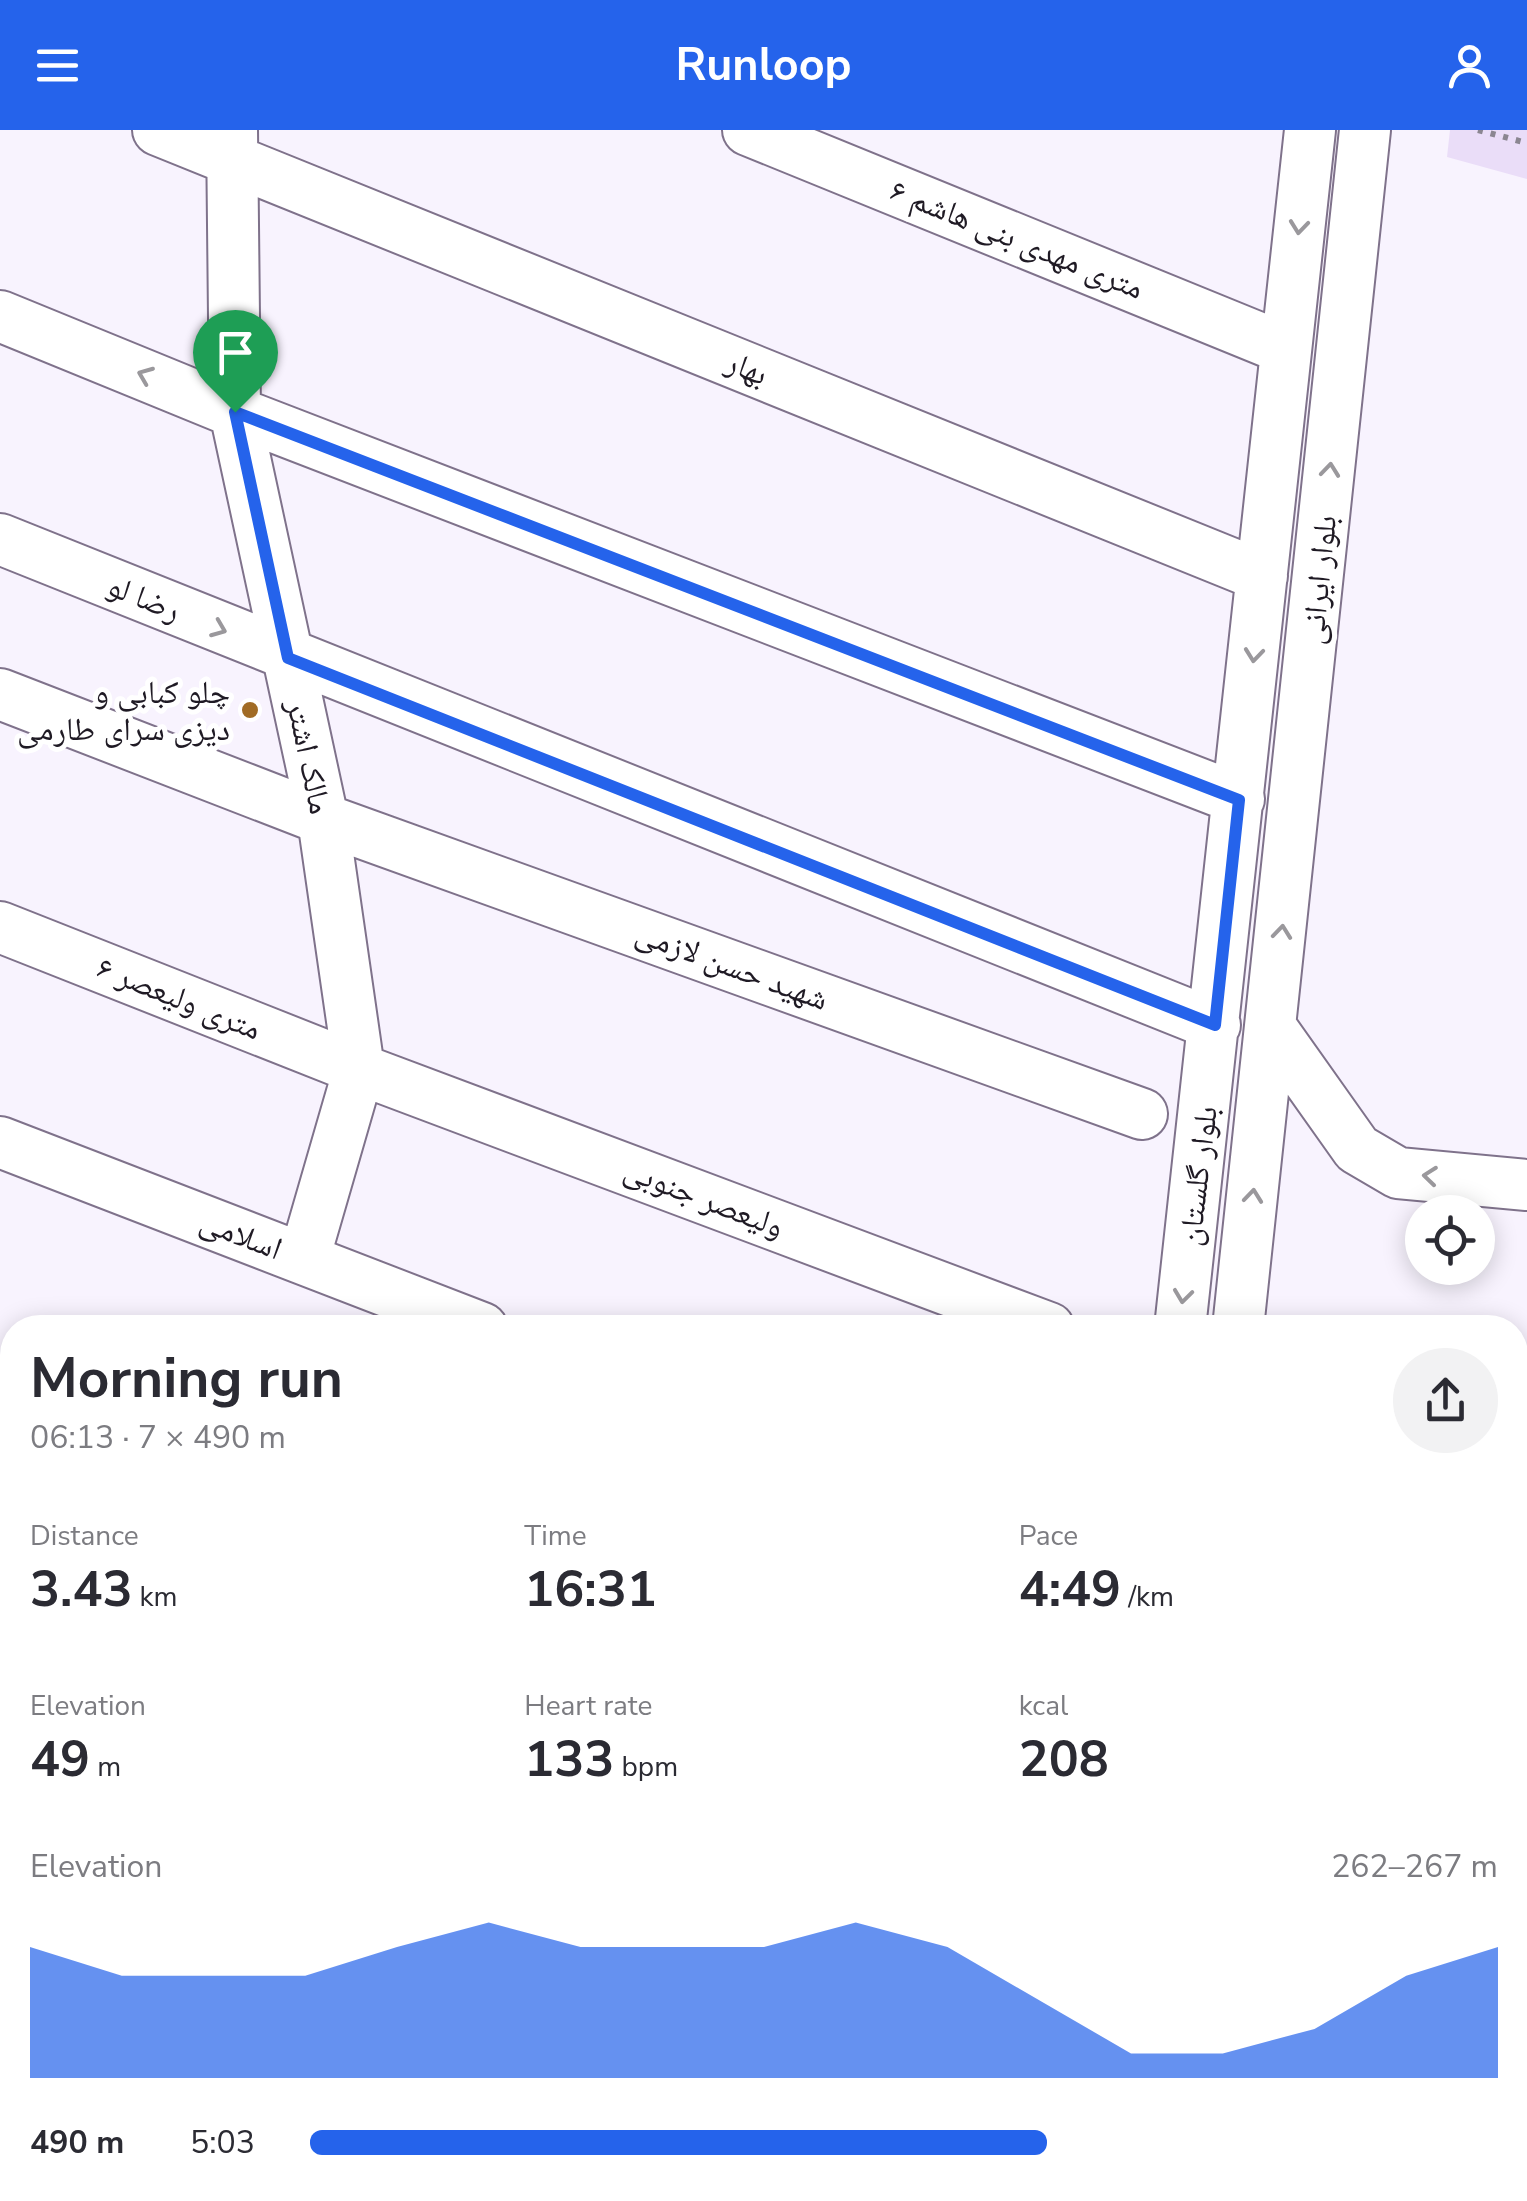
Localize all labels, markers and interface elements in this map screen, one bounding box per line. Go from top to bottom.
text: Runloop [675,35,852,96]
icon: menu [30,38,85,93]
icon: person [1442,38,1497,93]
street label: ۶ متری مهدی بنی هاشم [884,168,1150,310]
one-way arrow [1289,219,1311,235]
pin [193,310,278,413]
icon: arrive [208,325,263,380]
street label: بهار [719,340,774,396]
one-way arrow [137,367,155,387]
one-way arrow [1319,461,1340,477]
street label: بلوار ایرانی [1291,513,1347,647]
street label: رضا لو [101,564,187,632]
one-way arrow [210,618,227,638]
one-way arrow [1244,647,1265,663]
place label: چلو کبابی و دیزی سرای طارمی [17,671,230,751]
street label: مالک اشتر [276,695,342,818]
marker: چلو کبابی و دیزی سرای طارمی [239,699,261,721]
street label: شهید حسن لازمی [630,911,834,1021]
one-way arrow [1271,924,1292,940]
street label: ۶ متری ولیعصر [90,945,268,1051]
street label: بلوار گلستان [1168,1104,1228,1248]
street label: ولیعصر جنوبی [618,1148,790,1248]
one-way arrow [1422,1166,1438,1187]
one-way arrow [1242,1187,1263,1203]
map controls [1405,1195,1495,1285]
button: locate [1405,1195,1495,1285]
street label: اسلامی [194,1200,288,1270]
one-way arrow [1174,1287,1195,1304]
text: Morning run [30,1341,343,1416]
button: share [1393,1348,1498,1453]
text: 06:13 · 7 × 490 m [30,1416,286,1459]
text: Distance [30,1517,139,1555]
text: Time [524,1517,587,1555]
text: Pace [1019,1517,1078,1555]
text: 3.43 [30,1555,132,1624]
text: 16:31 [524,1555,657,1624]
text: 4:49 [1019,1555,1121,1624]
text: km [132,1578,178,1616]
text: /km [1121,1578,1174,1616]
text: Elevation [30,1687,146,1725]
text: Heart rate [524,1687,652,1725]
text: kcal [1019,1687,1068,1725]
text: 49 [30,1725,90,1794]
text: 133 [524,1725,614,1794]
text: 208 [1019,1725,1109,1794]
text: m [90,1748,121,1786]
text: bpm [614,1748,678,1786]
text: Elevation [30,1845,163,1888]
text: 262–267 m [1331,1845,1498,1888]
text: 490 m [30,2121,124,2164]
text: 5:03 [190,2121,255,2164]

